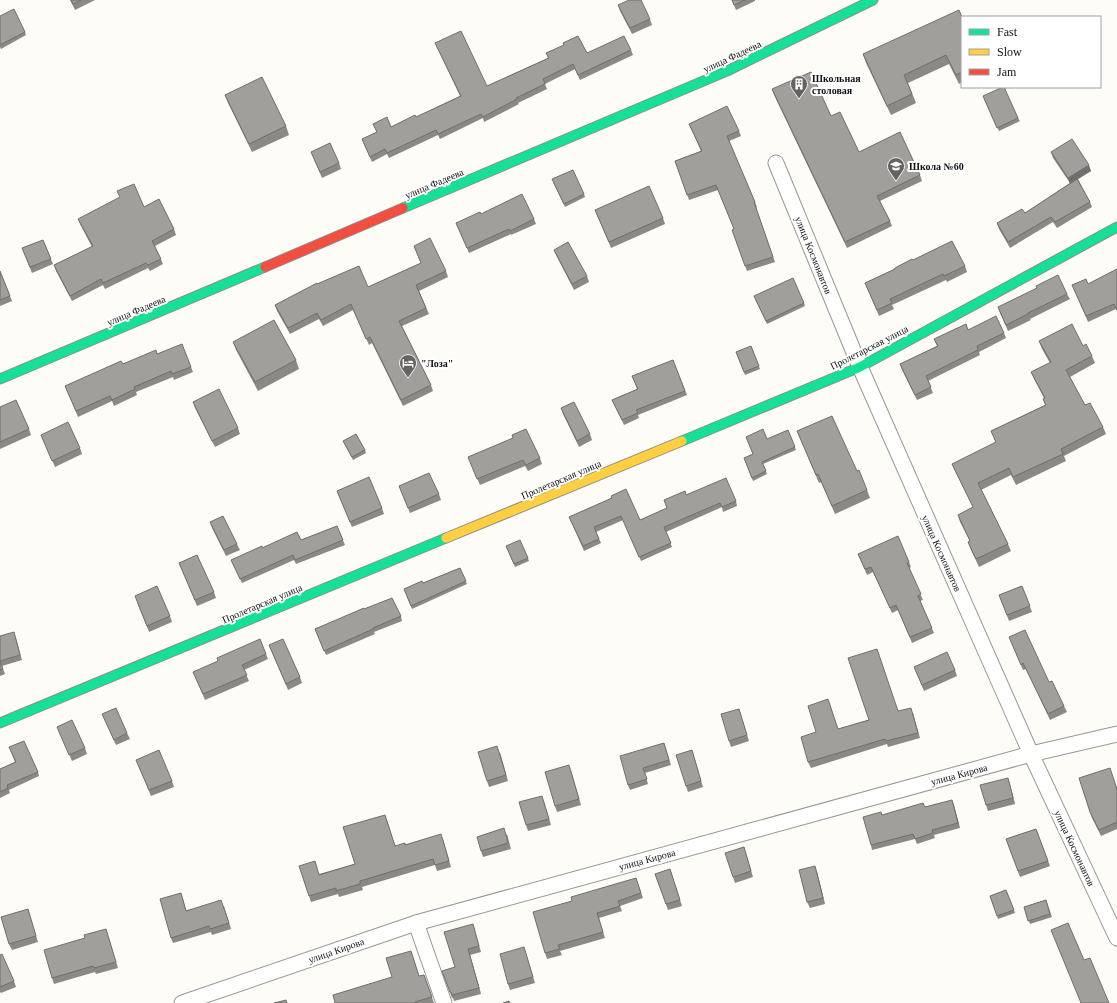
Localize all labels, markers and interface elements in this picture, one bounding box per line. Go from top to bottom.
legend [961,16,1101,88]
text: Fast [997,25,1018,39]
street label: улица Фадеева [702,38,763,75]
text: Slow [997,45,1022,59]
text: Jam [997,65,1017,79]
place label: Школьная столовая [812,73,861,96]
building icon: Школьная столовая [789,74,809,99]
school or university icon: Школа №60 [886,156,906,181]
place label: Школа №60 [909,161,964,172]
street label: улица Фадеева [403,166,466,201]
street label: улица Космонавтов [793,215,834,296]
street label: улица Фадеева [105,293,168,328]
street label: Пролетарская улица [828,323,910,372]
hotel icon: "Лоза" [398,353,418,378]
place label: "Лоза" [421,358,453,369]
street label: Пролетарская улица [520,457,603,501]
street label: улица Космонавтов [920,513,963,593]
street label: Пролетарская улица [221,581,304,625]
street label: улица Кирова [930,761,989,787]
street label: улица Космонавтов [1052,808,1097,888]
street label: улица Кирова [618,846,677,872]
street label: улица Кирова [307,936,366,965]

